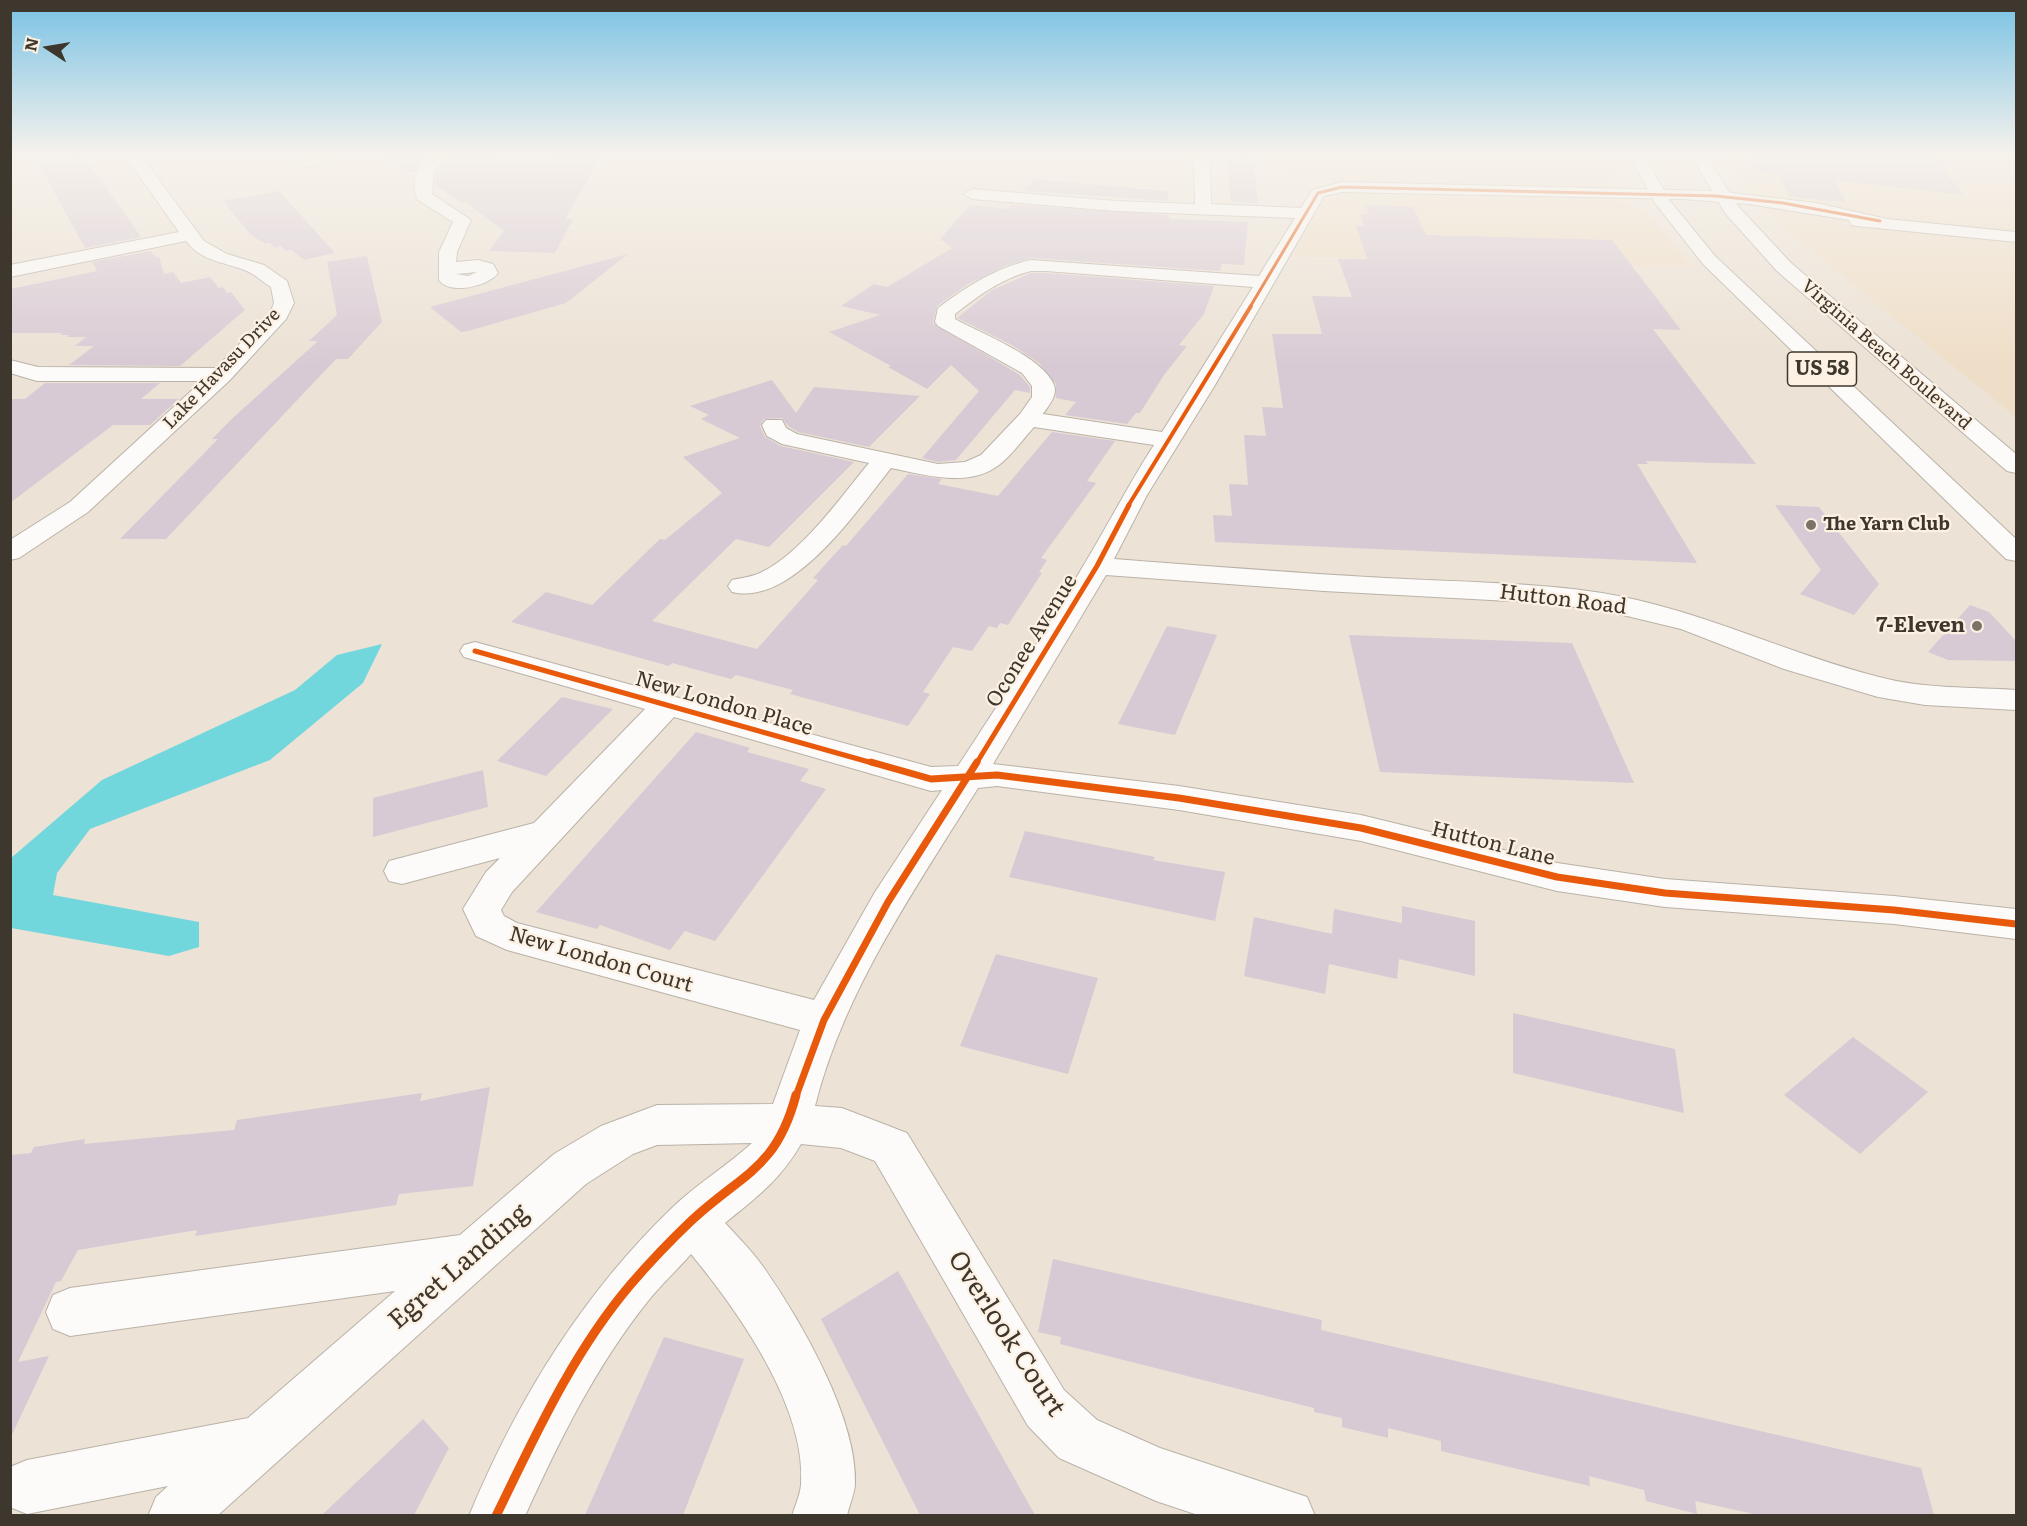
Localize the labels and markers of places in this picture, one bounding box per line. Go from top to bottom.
place label: The Yarn Club [1823,514,1950,536]
marker: The Yarn Club [1804,518,1818,532]
place label: 7-Eleven [1876,613,1965,639]
marker: 7-Eleven [1970,619,1984,633]

